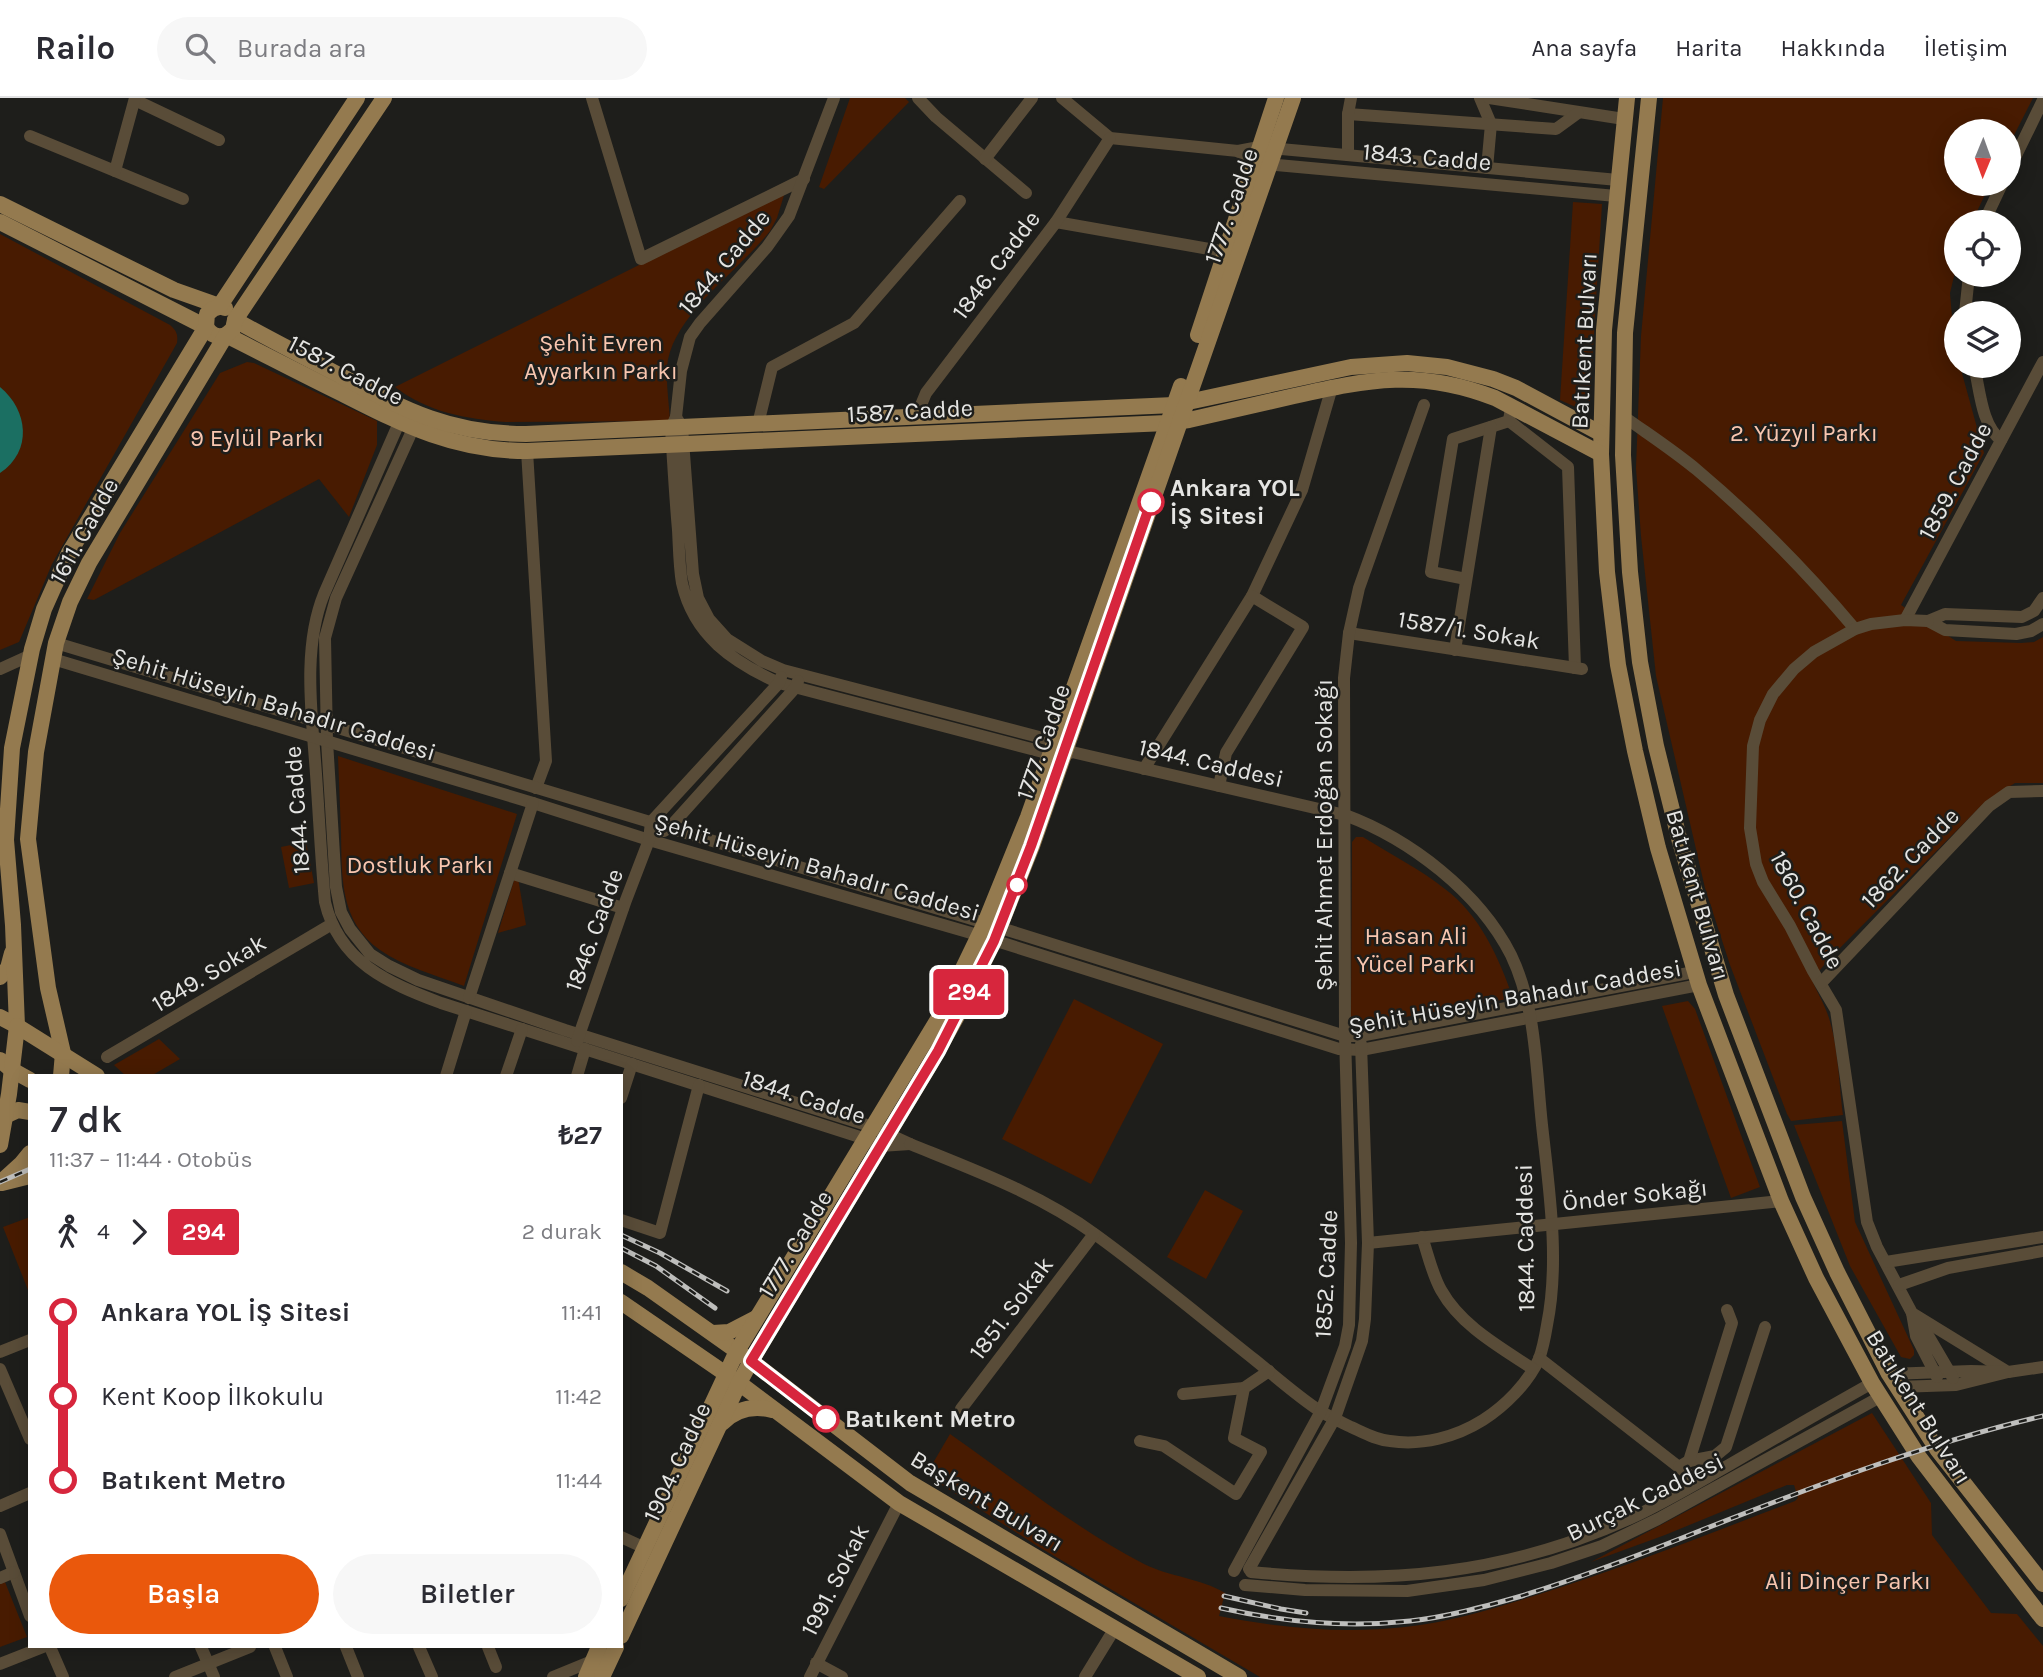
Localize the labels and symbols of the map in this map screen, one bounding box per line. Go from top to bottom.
north arrow [1944,119,2021,196]
street label: 1843. Cadde [1362,137,1492,177]
street label: 1777. Cadde [1198,145,1264,267]
street label: 1844. Cadde [672,204,776,320]
street label: 1846. Cadde [946,205,1046,325]
street label: Batıkent Bulvarı [1565,252,1603,430]
street label: 1587. Cadde [283,329,409,411]
park label: Şehit Evren Ayyarkın Parkı [524,329,678,385]
street label: 1587. Cadde [846,394,974,428]
street label: 1859. Cadde [1912,418,1998,544]
park label: 2. Yüzyıl Parkı [1730,419,1878,447]
park label: 9 Eylül Parkı [190,424,324,452]
street label: 1611. Cadde [44,473,124,589]
place label: Ankara YOL İŞ Sitesi [1170,474,1300,530]
marker: Ankara YOL İŞ Sitesi [1138,489,1164,515]
street label: 1587/1. Sokak [1396,605,1542,655]
street label: Şehit Hüseyin Bahadır Caddesi [109,641,439,767]
street label: Şehit Ahmet Erdoğan Sokağı [1310,679,1338,991]
street label: 1777. Cadde [1010,681,1076,803]
street label: 1844. Caddesi [1136,733,1286,793]
street label: 1844. Cadde [279,745,315,875]
street label: 1862. Cadde [1855,802,1965,914]
street label: Batıkent Bulvarı [1660,806,1736,984]
street label: Şehit Hüseyin Bahadır Caddesi [651,807,983,927]
street label: 1860. Cadde [1764,846,1850,974]
park label: Dostluk Parkı [347,851,493,879]
street label: 1846. Cadde [559,865,629,995]
unlabelled marker [1007,875,1027,895]
park label: Hasan Ali Yücel Parkı [1356,922,1476,978]
street label: 1849. Sokak [147,928,271,1018]
street label: Şehit Hüseyin Bahadır Caddesi [1347,954,1683,1040]
line badge: 294 [929,969,1009,1015]
street label: 1844. Cadde [739,1064,869,1130]
street label: 1844. Caddesi [1510,1164,1540,1312]
street label: Önder Sokağı [1561,1173,1709,1217]
street label: 1777. Cadde [752,1185,838,1303]
street label: 1852. Cadde [1309,1209,1343,1339]
street label: 1851. Sokak [963,1251,1059,1365]
street label: Batıkent Bulvarı [1860,1325,1978,1489]
street label: 1904. Cadde [637,1398,717,1526]
place label: Batıkent Metro [845,1405,1016,1433]
marker: Batıkent Metro [813,1406,839,1432]
street label: Başkent Bulvarı [906,1444,1068,1558]
street label: Burçak Caddesi [1562,1447,1728,1547]
street label: 1991. Sokak [795,1519,875,1641]
park label: Ali Dinçer Parkı [1765,1567,1931,1595]

